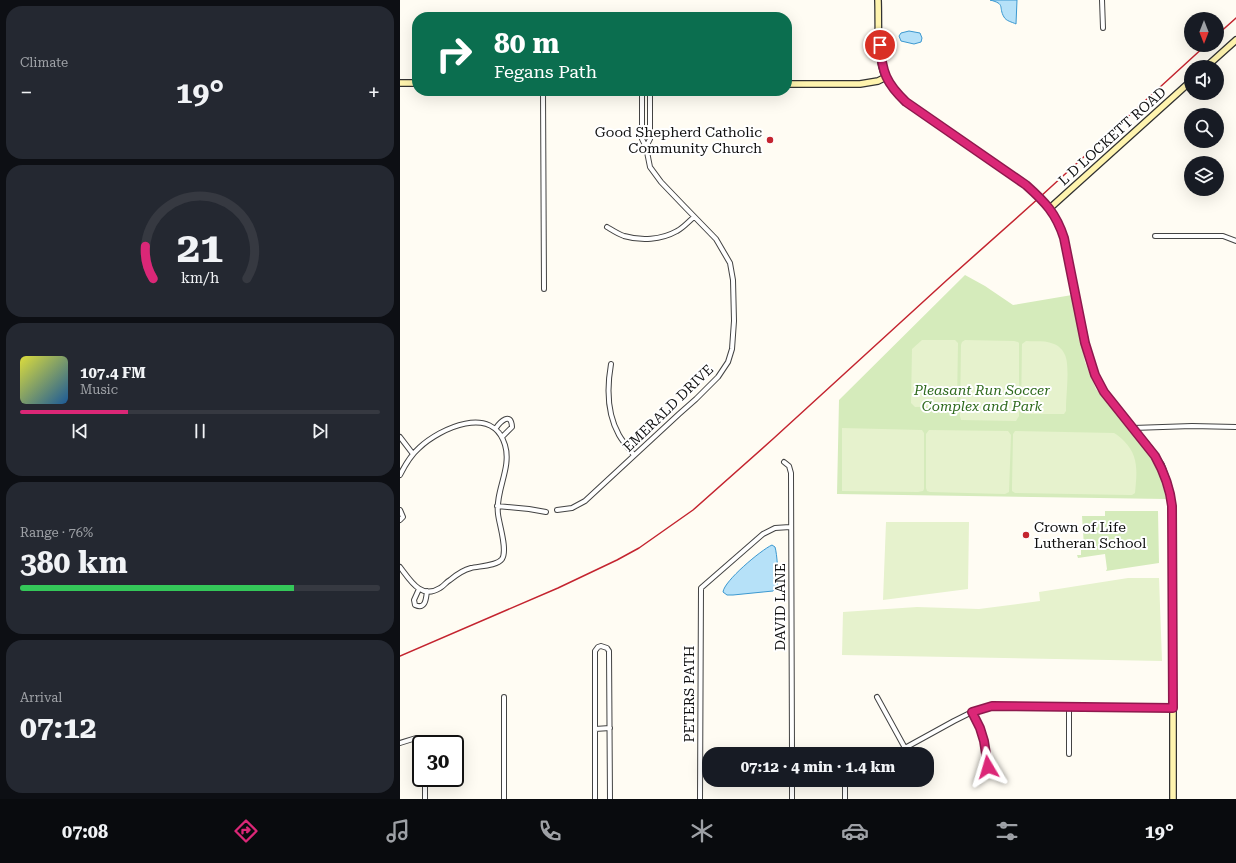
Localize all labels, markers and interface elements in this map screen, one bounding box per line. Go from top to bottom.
north arrow [1184,12,1224,52]
map controls [1184,12,1224,196]
text: 80 m [494,27,559,60]
icon: right [428,28,480,80]
pin [863,28,897,62]
icon: arrive [869,34,891,56]
text: Climate [20,55,68,70]
button: sound [1184,60,1224,100]
text: Fegans Path [494,61,597,82]
text: 19° [176,75,224,110]
text: − [20,80,32,105]
text: + [368,80,380,105]
street label: L D LOCKETT ROAD [1055,83,1169,188]
button: search [1184,108,1224,148]
place label: Good Shepherd Catholic Community Church [595,124,762,156]
marker: Good Shepherd Catholic Community Church [765,135,775,145]
button: layers [1184,156,1224,196]
text: 21 [177,223,223,272]
text: km/h [181,269,219,285]
street label: EMERALD DRIVE [620,361,716,455]
text: 107.4 FM [80,364,146,382]
text: Music [80,382,118,397]
park label: Pleasant Run Soccer Complex and Park [913,382,1050,414]
icon: previous [69,420,91,442]
icon: pause [189,420,211,442]
icon: next [309,420,331,442]
place label: Crown of Life Lutheran School [1034,519,1147,551]
text: Range · 76% [20,525,93,540]
marker: Crown of Life Lutheran School [1021,530,1031,540]
text: 380 km [20,545,128,580]
street label: DAVID LANE [772,563,788,651]
street label: PETERS PATH [681,645,697,742]
text: Arrival [20,690,62,705]
text: 07:12 [20,710,97,745]
speed limit sign: 30 [412,735,464,787]
position arrow [967,746,1009,788]
text: 07:12 · 4 min · 1.4 km [741,758,895,776]
icon: directions [232,817,260,845]
icon: music [384,817,412,845]
icon: phone [536,817,564,845]
icon: climate [688,817,716,845]
icon: car [841,817,869,845]
icon: filters [993,817,1021,845]
text: 07:08 [62,821,108,842]
text: 19° [1145,821,1174,842]

